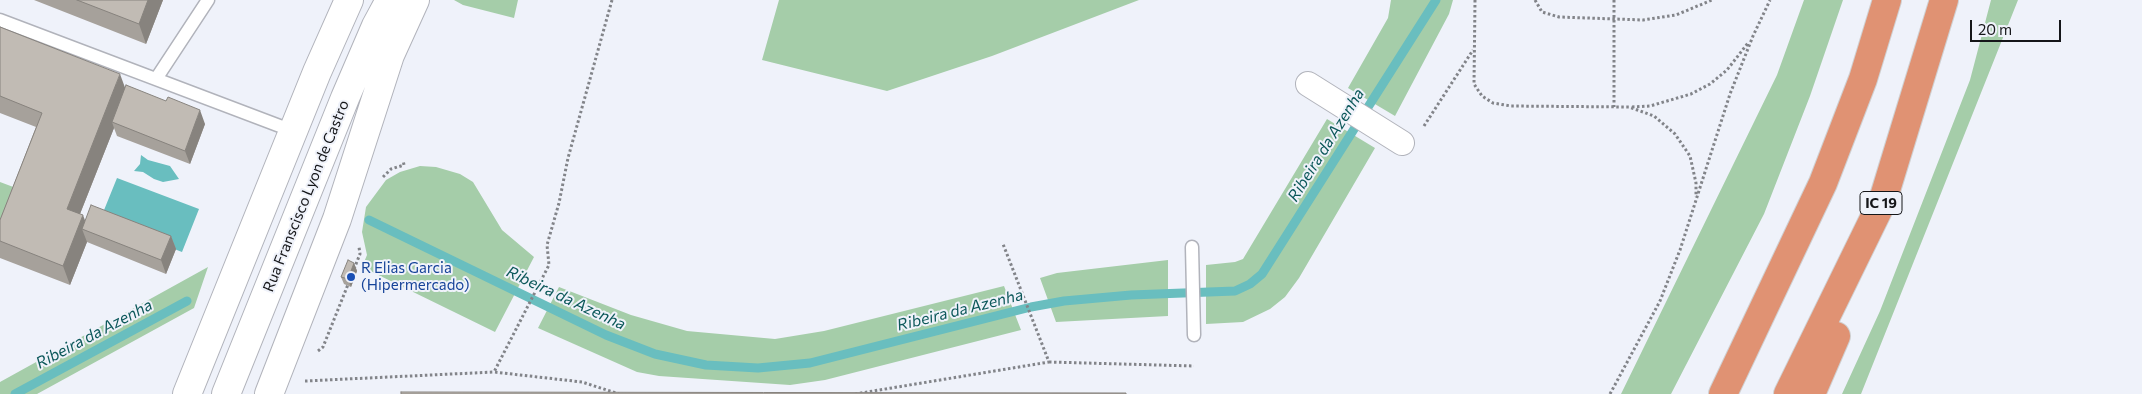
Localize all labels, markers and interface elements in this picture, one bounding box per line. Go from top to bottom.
scale bar [1972,10,2063,42]
text: 20 m [1978,20,2012,38]
water label: Ribeira da Azenha [1284,85,1368,205]
street label: Rua Franscisco Lyon de Castro [259,98,353,294]
road number: IC 19 [1860,192,1902,214]
place label: R Elias Garcia (Hipermercado) [361,259,470,294]
water label: Ribeira da Azenha [503,262,629,334]
marker: R Elias Garcia (Hipermercado) [345,271,357,283]
water label: Ribeira da Azenha [895,285,1025,335]
water label: Ribeira da Azenha [32,295,156,373]

